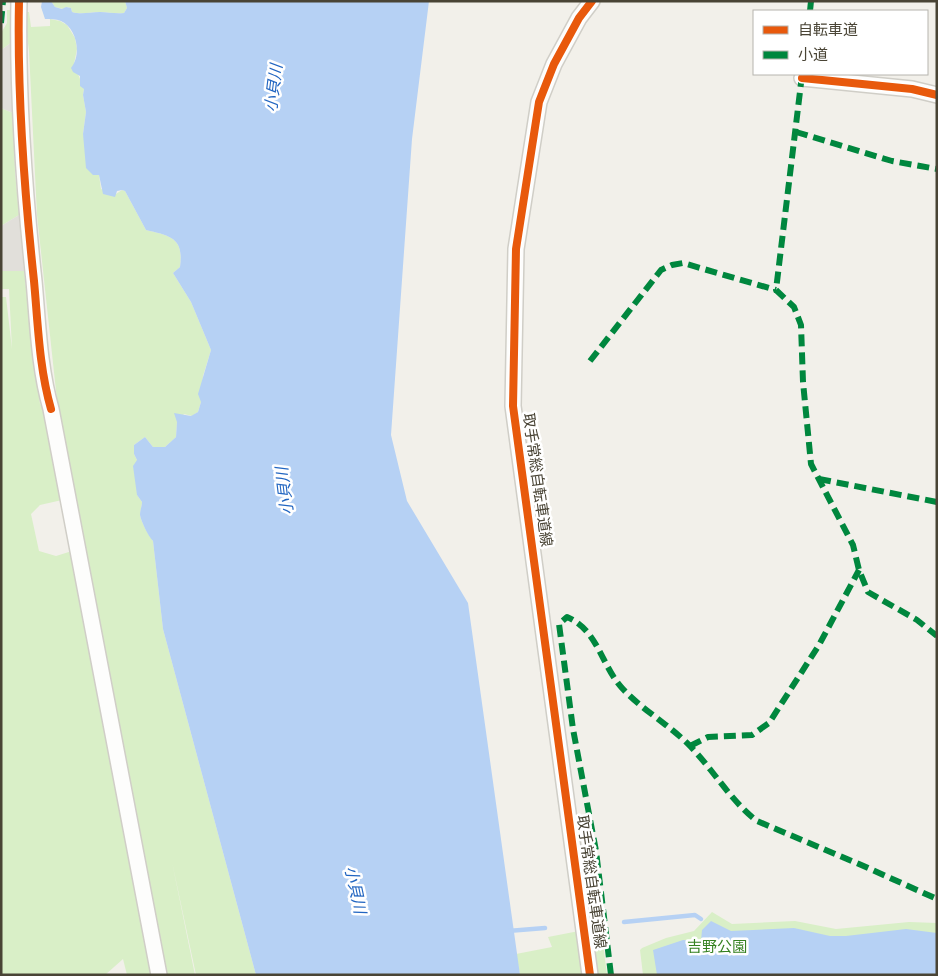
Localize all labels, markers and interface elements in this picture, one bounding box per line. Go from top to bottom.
legend [753,10,928,75]
text: 自転車道 [798,22,858,38]
text: 小道 [798,47,828,63]
water label: 小貝川 [262,61,285,113]
street label: 取手常総自転車道線 [520,412,555,548]
water label: 小貝川 [273,464,296,516]
street label: 取手常総自転車道線 [574,814,609,950]
water label: 小貝川 [342,865,369,917]
park label: 吉野公園 [687,939,747,955]

